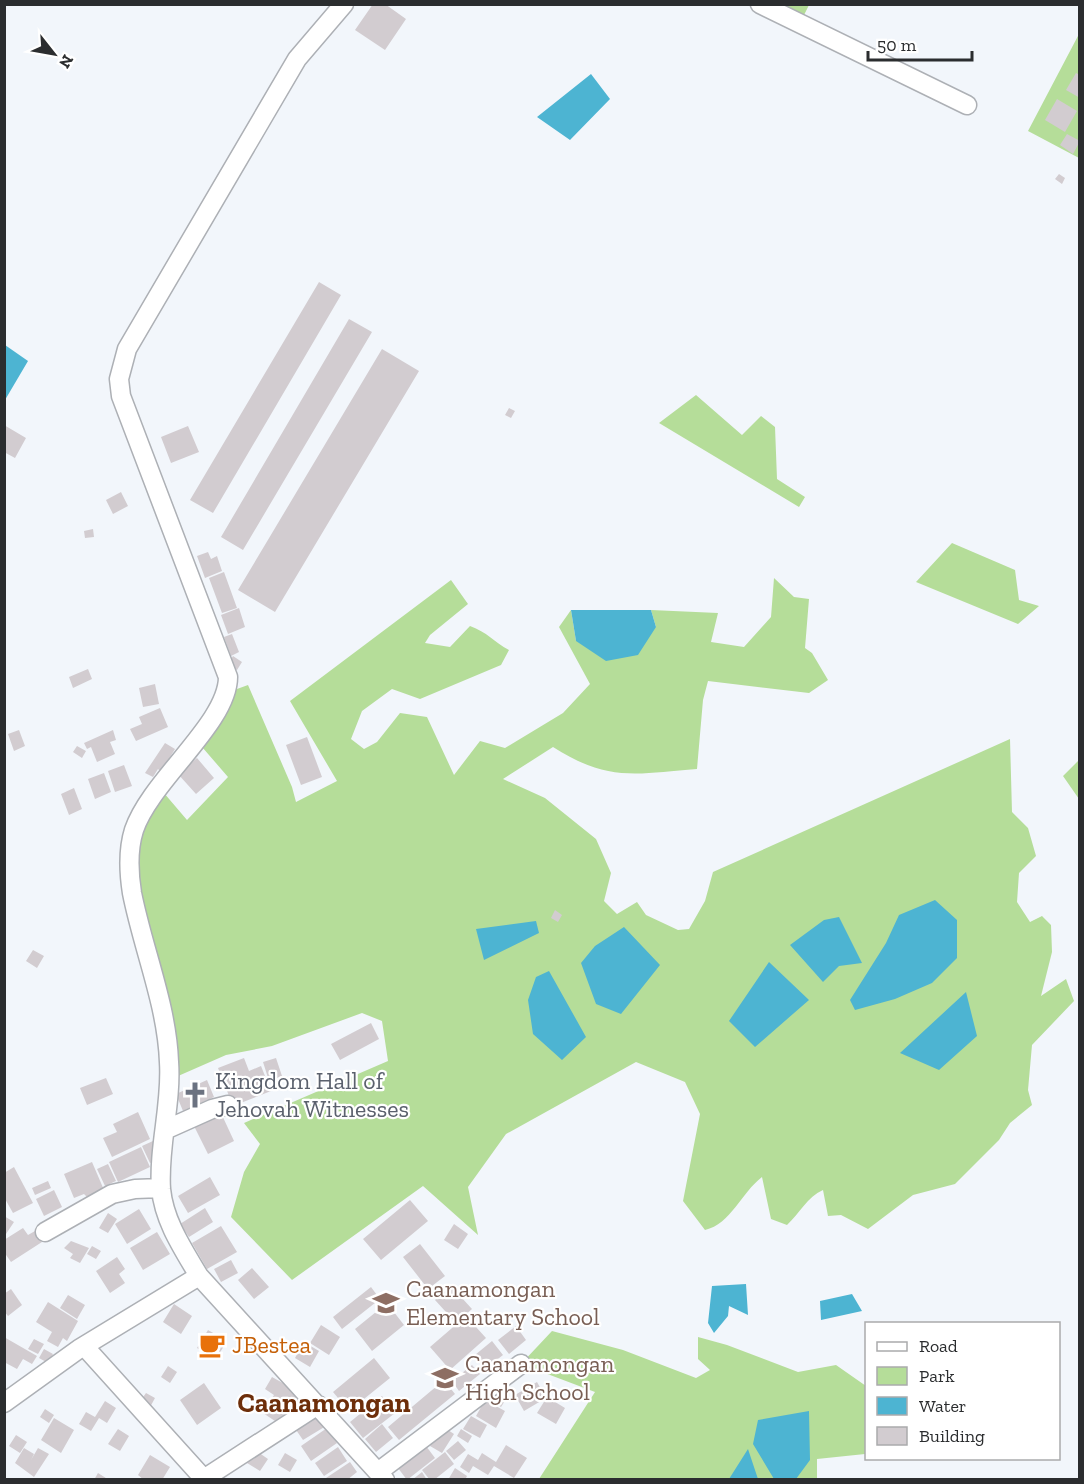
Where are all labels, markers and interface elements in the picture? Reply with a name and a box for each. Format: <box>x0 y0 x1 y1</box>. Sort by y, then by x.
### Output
north arrow <box>24 24 84 84</box>
scale bar <box>868 24 972 62</box>
text: 50 m <box>877 34 917 56</box>
text: N <box>55 51 78 72</box>
place label: Kingdom Hall of Jehovah Witnesses <box>215 1066 409 1123</box>
church icon: Kingdom Hall of Jehovah Witnesses <box>180 1080 210 1110</box>
place label: Caanamongan Elementary School <box>406 1274 600 1331</box>
school or university icon: Caanamongan Elementary School <box>371 1288 401 1318</box>
legend <box>865 1322 1060 1460</box>
cafe icon: JBestea <box>197 1330 227 1360</box>
place label: JBestea <box>232 1330 311 1359</box>
text: Road <box>919 1335 958 1357</box>
place label: Caanamongan High School <box>465 1349 615 1406</box>
school or university icon: Caanamongan High School <box>430 1363 460 1393</box>
text: Park <box>919 1365 955 1387</box>
district label: Caanamongan <box>237 1387 411 1419</box>
text: Water <box>919 1395 966 1417</box>
text: Building <box>919 1425 985 1447</box>

